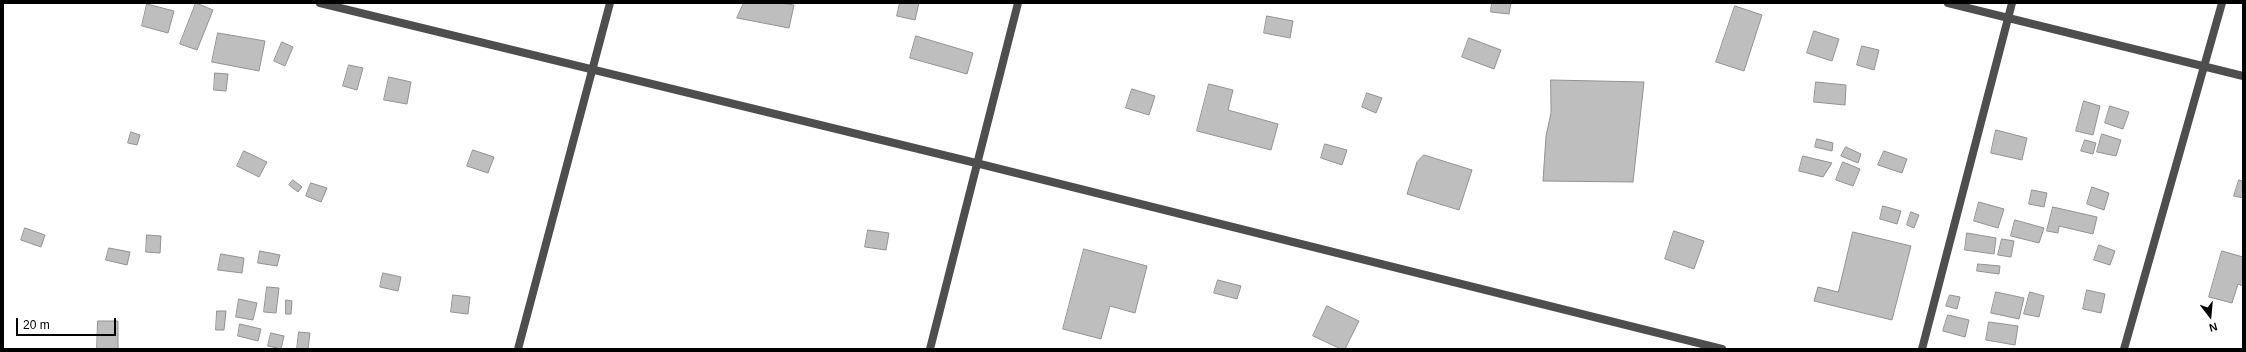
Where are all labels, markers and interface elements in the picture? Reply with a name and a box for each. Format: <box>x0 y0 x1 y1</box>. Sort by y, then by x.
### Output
north arrow <box>2190 296 2230 336</box>
scale bar <box>18 310 118 336</box>
text: 20 m <box>23 318 50 332</box>
text: N <box>2208 321 2219 334</box>

